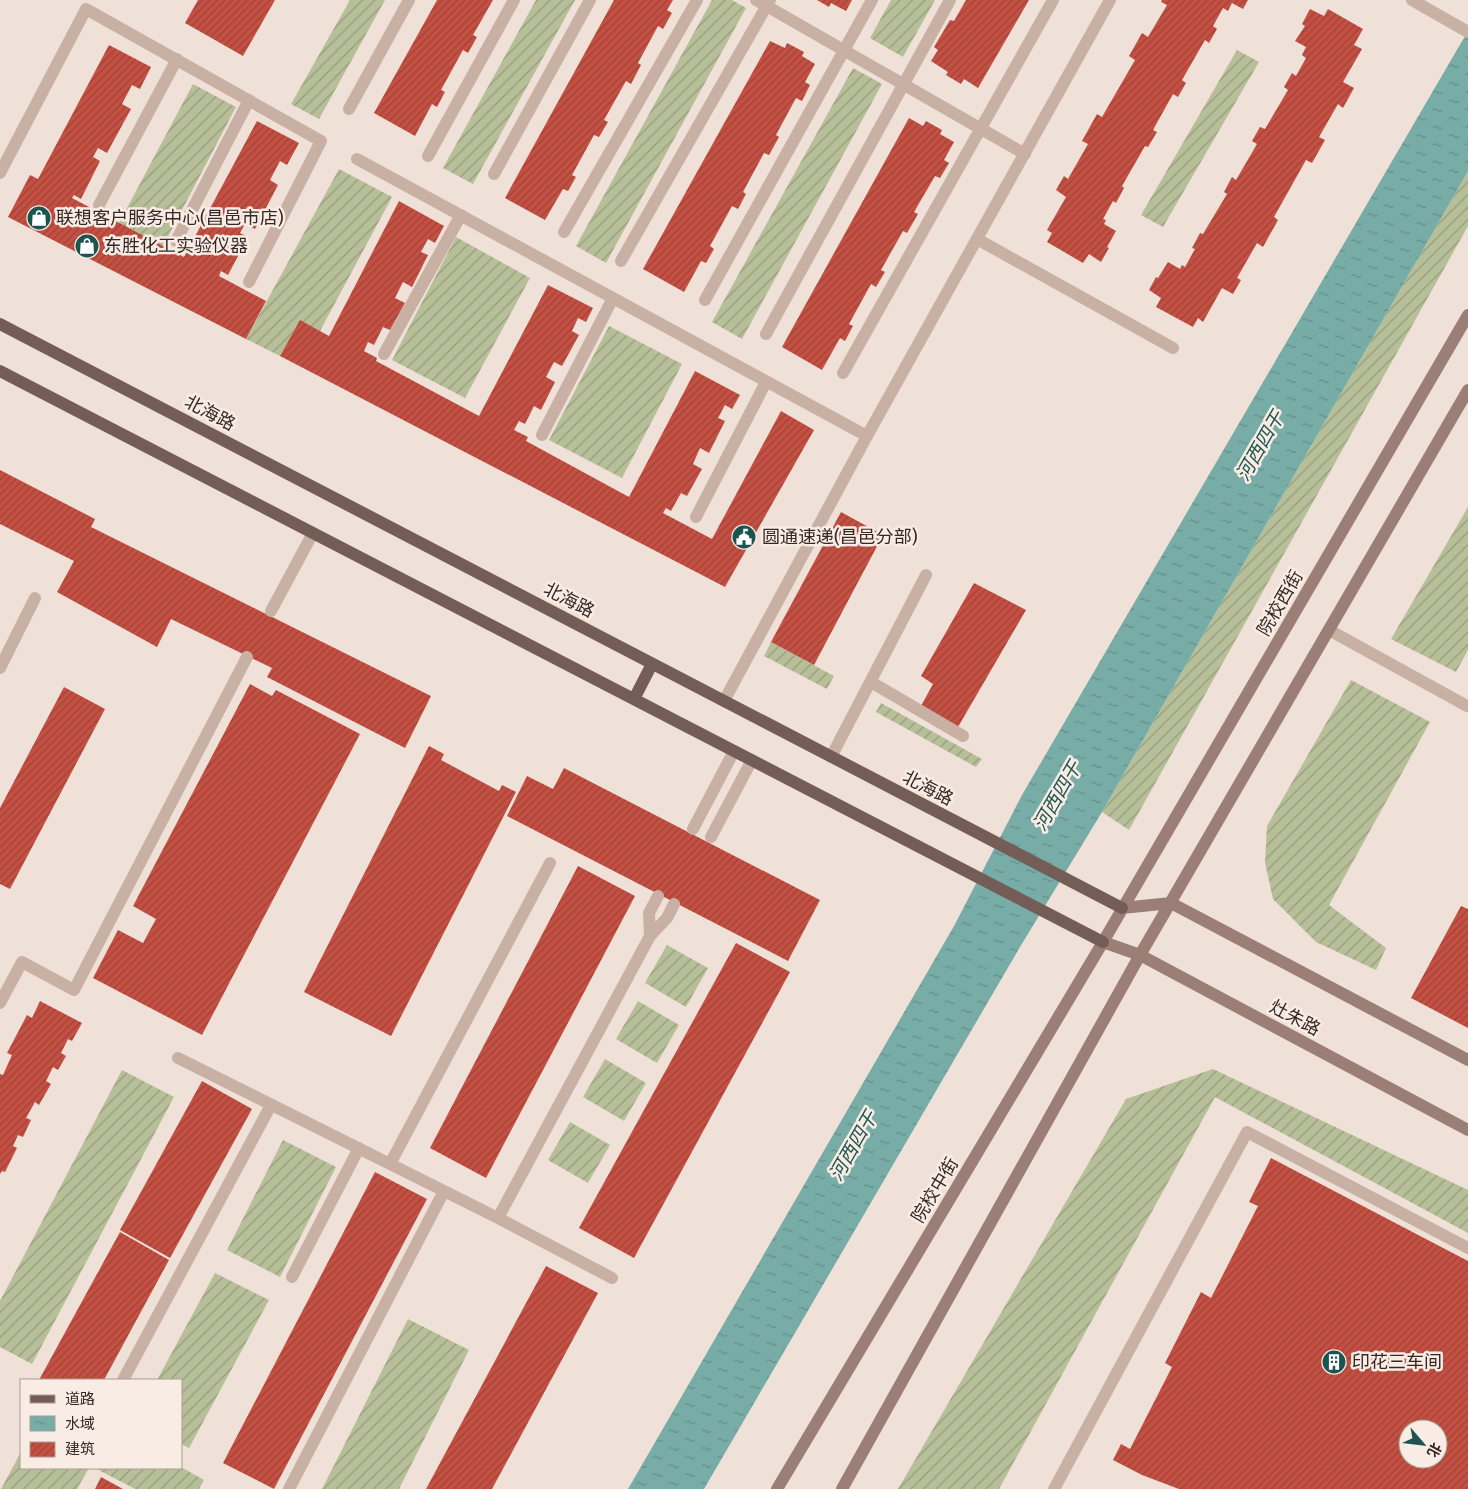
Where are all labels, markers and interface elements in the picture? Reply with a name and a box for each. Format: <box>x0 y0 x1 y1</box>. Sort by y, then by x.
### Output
shop icon: 联想客户服务中心(昌邑市店) <box>26 205 52 231</box>
place label: 联想客户服务中心(昌邑市店) <box>56 207 284 229</box>
shop icon: 东胜化工实验仪器 <box>74 233 100 259</box>
place label: 东胜化工实验仪器 <box>104 235 248 257</box>
street label: 北海路 <box>181 391 239 435</box>
water label: 河西四干 <box>1231 406 1290 485</box>
public building icon: 圆通速递(昌邑分部) <box>731 524 757 550</box>
place label: 圆通速递(昌邑分部) <box>762 526 918 548</box>
street label: 院校西街 <box>1252 566 1308 640</box>
street label: 北海路 <box>540 578 598 622</box>
water label: 河西四干 <box>1028 756 1087 835</box>
street label: 北海路 <box>899 766 957 810</box>
street label: 灶朱路 <box>1266 996 1324 1040</box>
water label: 河西四干 <box>824 1106 883 1185</box>
street label: 院校中街 <box>907 1153 963 1227</box>
building icon: 印花三车间 <box>1321 1349 1347 1375</box>
place label: 印花三车间 <box>1352 1351 1442 1373</box>
legend <box>20 1379 182 1469</box>
text: 道路 <box>65 1390 95 1408</box>
text: 水域 <box>65 1415 95 1433</box>
north arrow <box>1398 1419 1448 1469</box>
text: 建筑 <box>65 1440 95 1458</box>
text: 北 <box>1423 1440 1445 1460</box>

